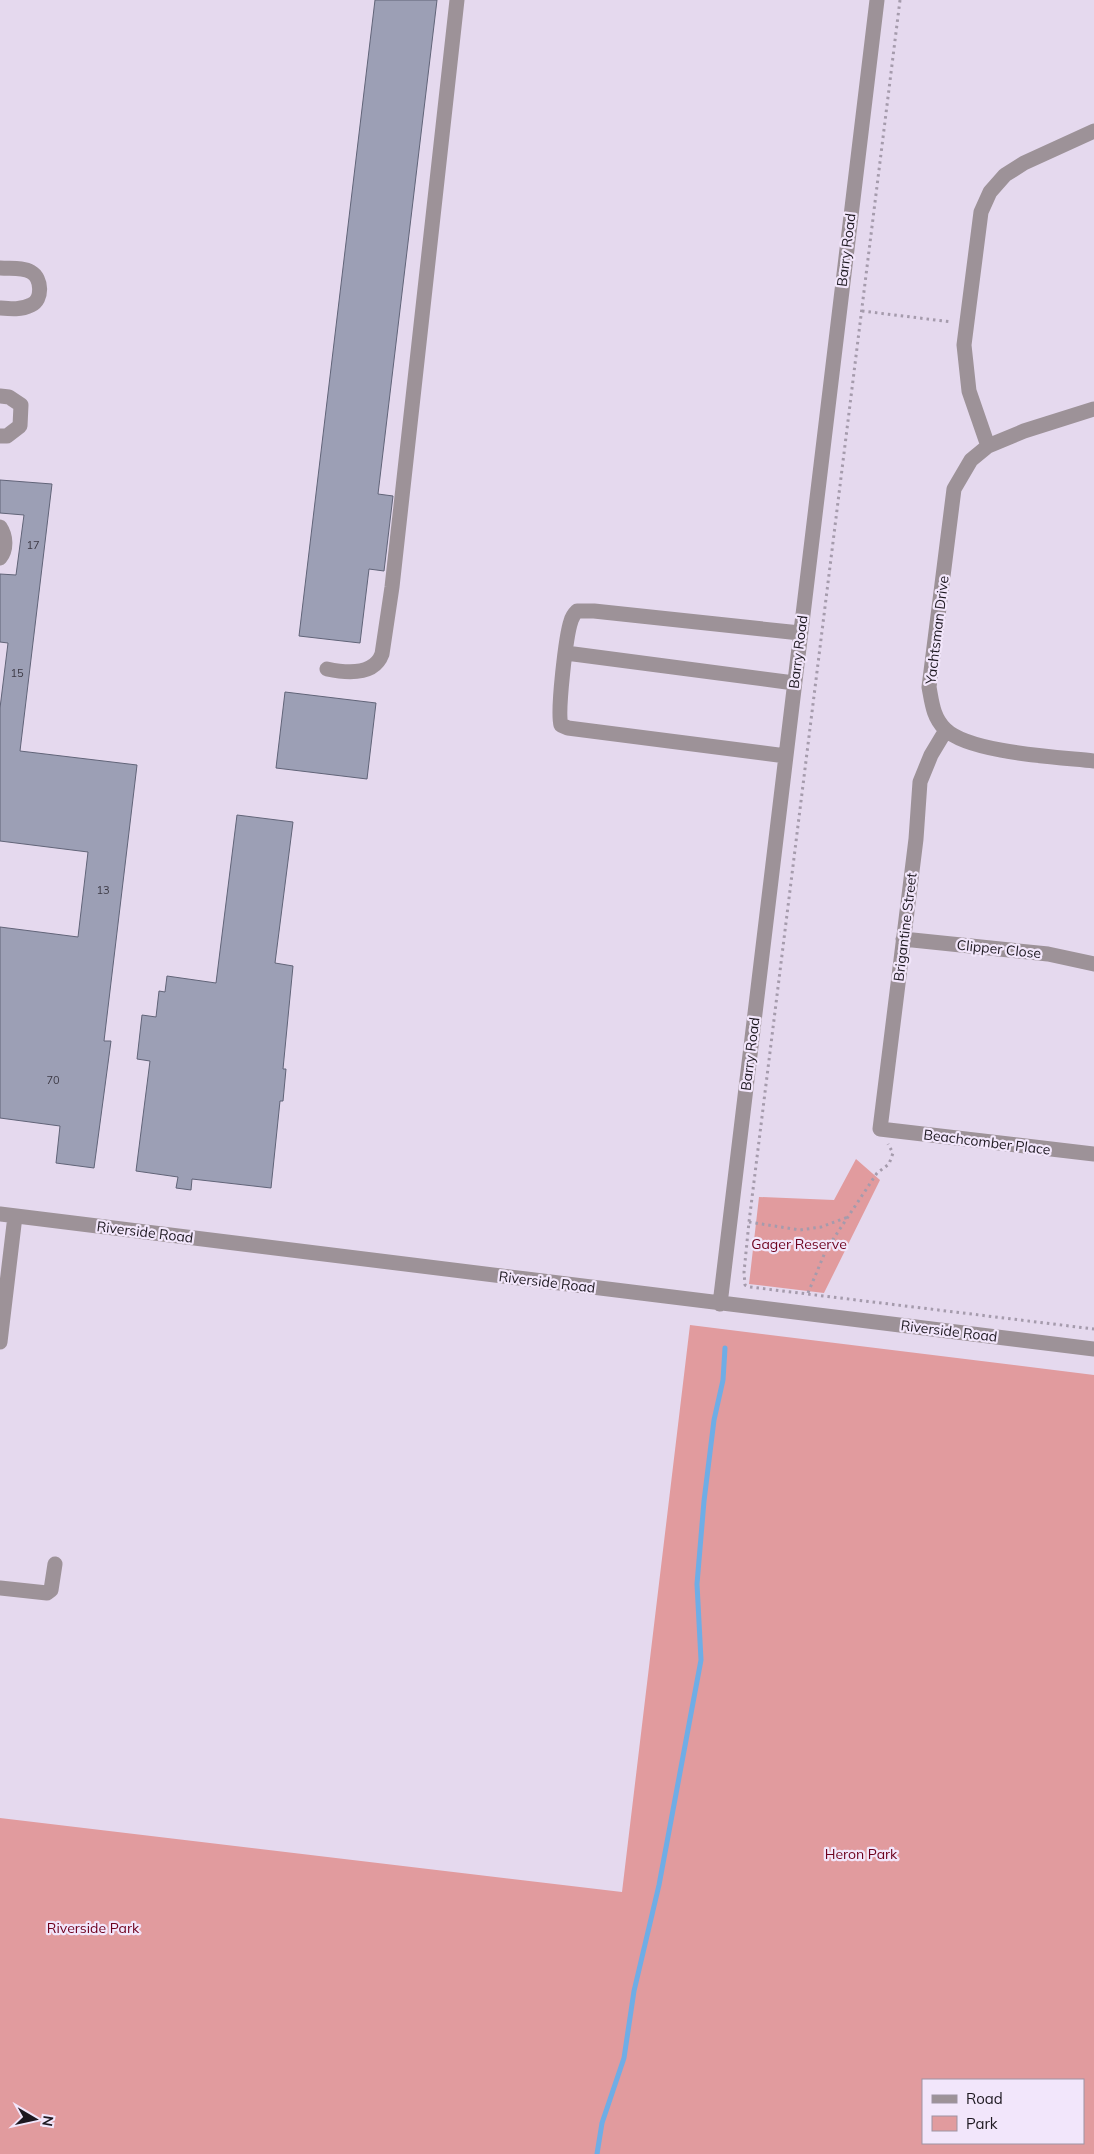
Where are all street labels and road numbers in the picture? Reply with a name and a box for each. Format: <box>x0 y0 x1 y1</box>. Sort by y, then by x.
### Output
street label: Barry Road <box>833 212 859 288</box>
street label: Yachtsman Drive <box>921 575 953 686</box>
street label: Barry Road <box>785 614 811 690</box>
street label: Brigantine Street <box>889 872 921 982</box>
street label: Clipper Close <box>956 936 1042 962</box>
street label: Barry Road <box>737 1016 763 1092</box>
street label: Beachcomber Place <box>923 1125 1051 1159</box>
street label: Riverside Road <box>96 1217 194 1247</box>
street label: Riverside Road <box>498 1267 596 1297</box>
street label: Riverside Road <box>900 1316 998 1346</box>

